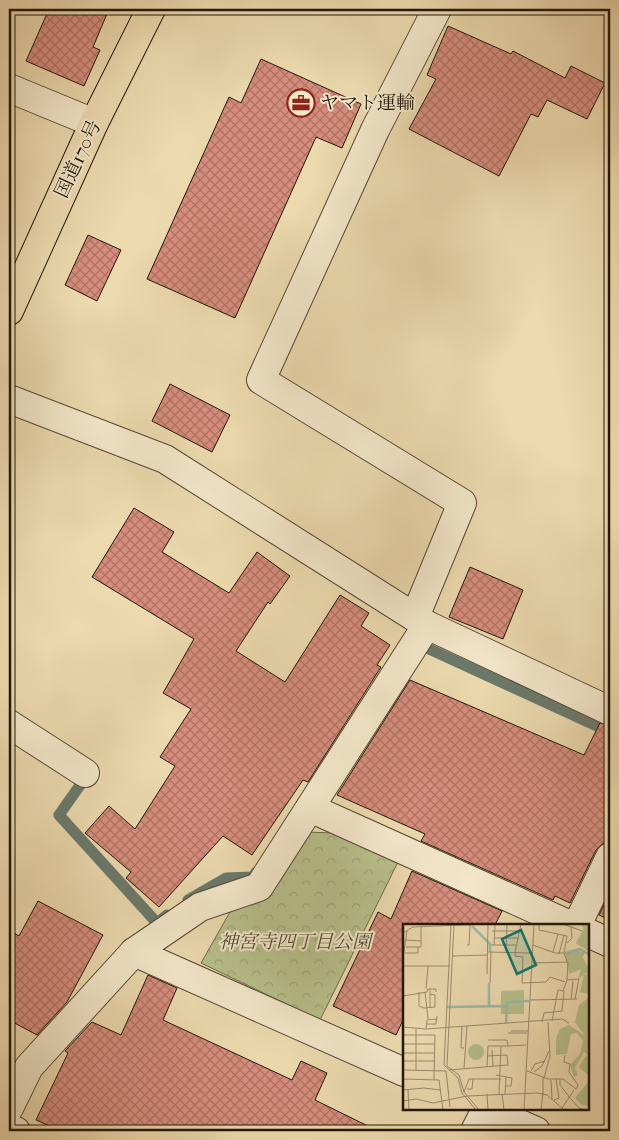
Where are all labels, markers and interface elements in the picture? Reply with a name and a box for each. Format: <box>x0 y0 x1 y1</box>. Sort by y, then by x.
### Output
office icon: ヤマト運輸 <box>286 88 316 118</box>
place label: ヤマト運輸 <box>320 92 415 114</box>
street label: 国道170号 <box>50 117 106 201</box>
inset map <box>403 924 589 1110</box>
park label: 神宮寺四丁目公園 <box>219 931 374 953</box>

